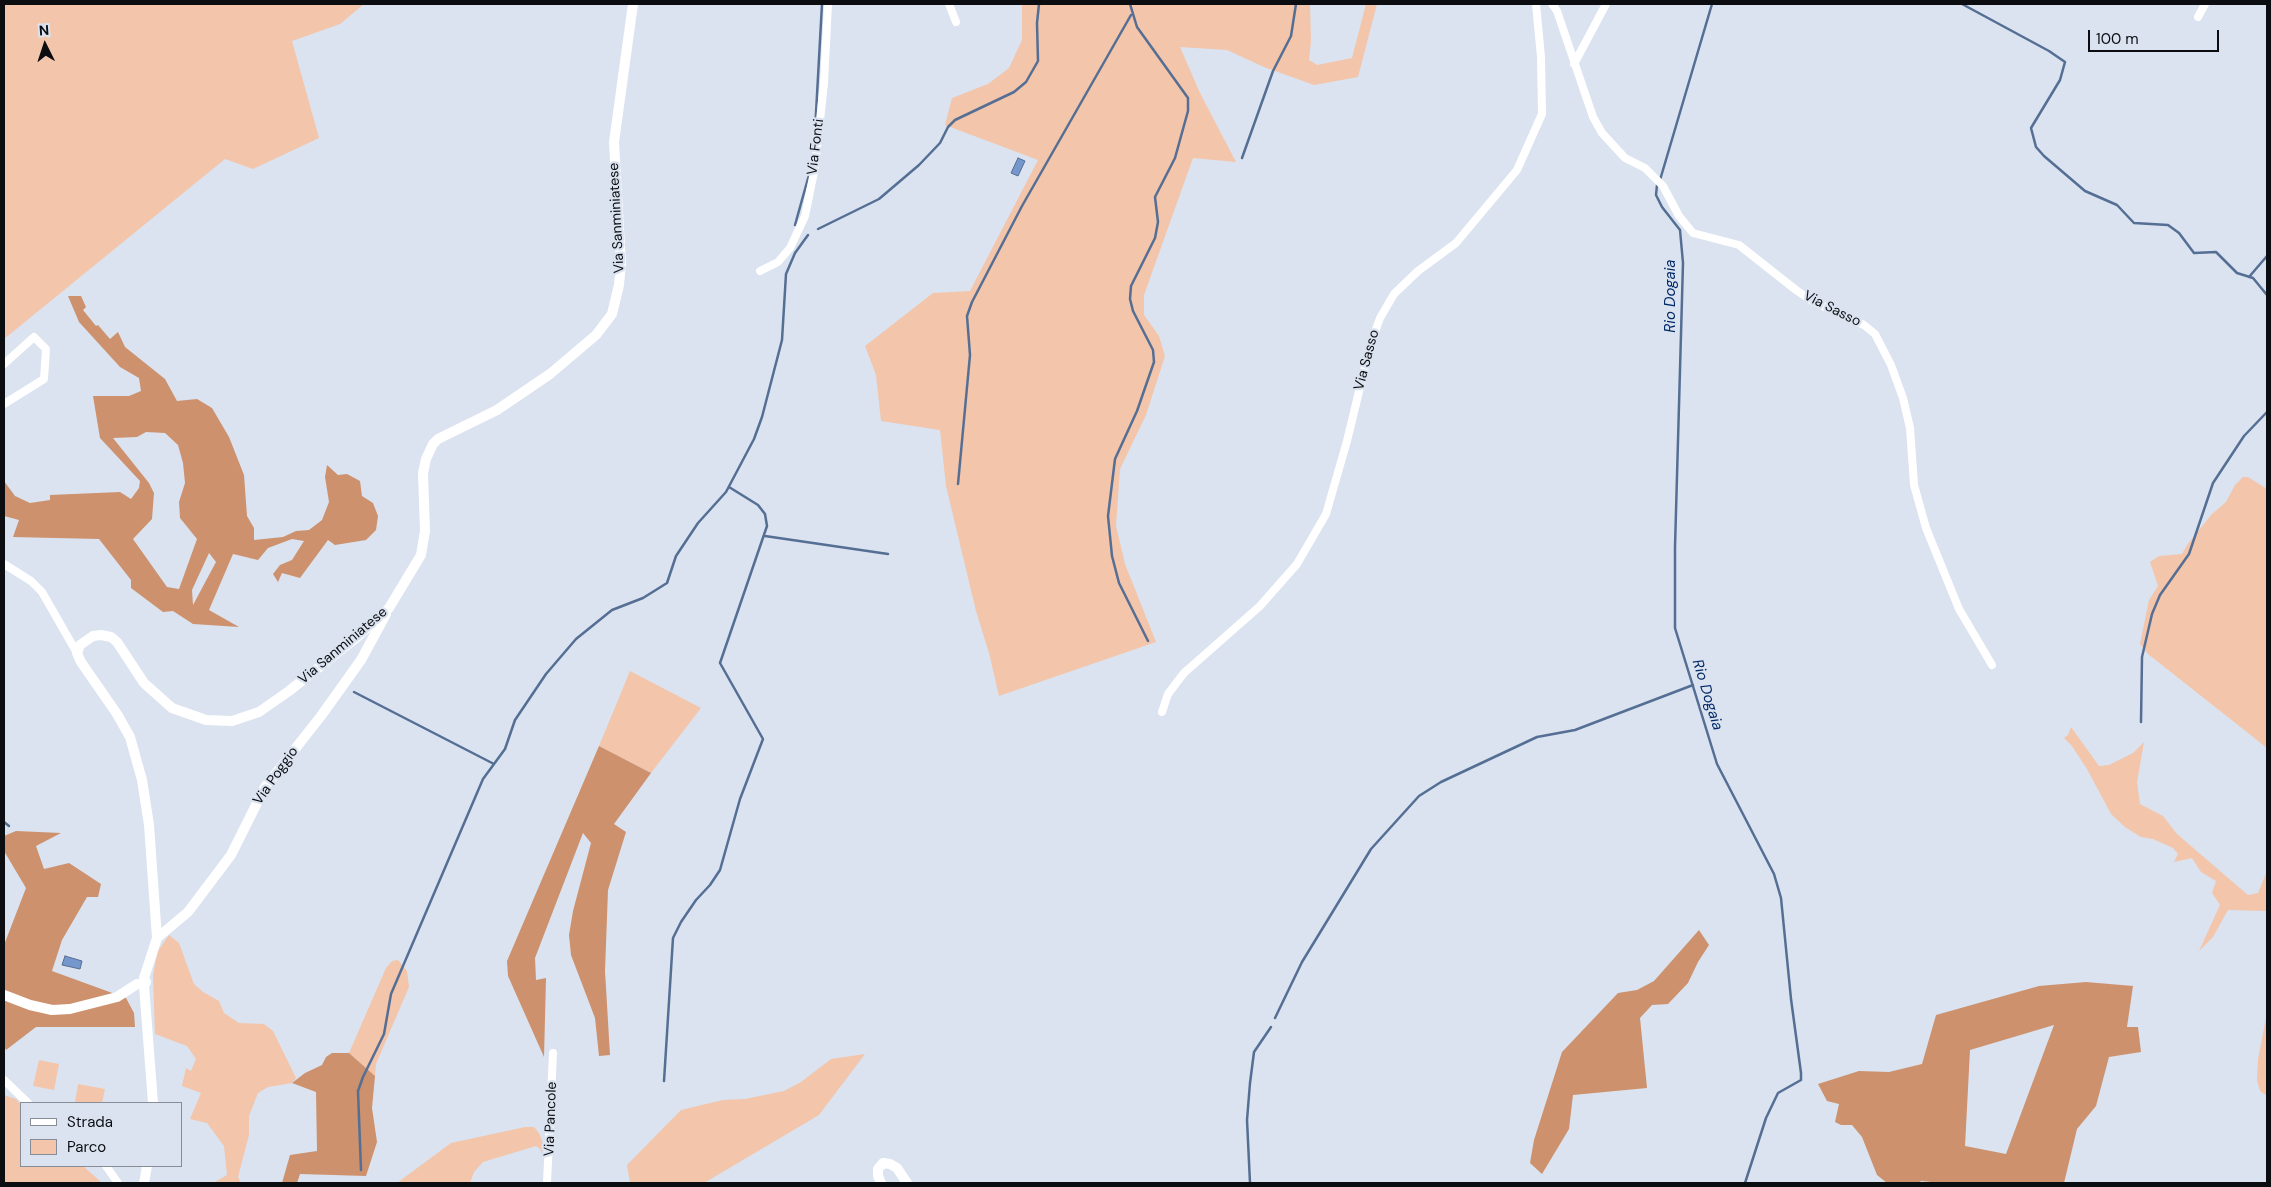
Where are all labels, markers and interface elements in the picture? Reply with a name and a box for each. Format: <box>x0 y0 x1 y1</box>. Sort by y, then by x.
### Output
north arrow <box>20 20 70 70</box>
scale bar <box>2091 20 2222 52</box>
text: N <box>38 21 50 39</box>
text: 100 m <box>2096 29 2139 49</box>
street label: Via Fonti <box>804 118 828 176</box>
street label: Via Sanminiatese <box>606 162 628 274</box>
water label: Rio Dogaia <box>1662 259 1680 333</box>
street label: Via Sasso <box>1800 287 1864 331</box>
street label: Via Sasso <box>1351 328 1383 392</box>
street label: Via Sanminiatese <box>295 604 391 688</box>
water label: Rio Dogaia <box>1688 657 1726 733</box>
street label: Via Poggio <box>250 744 302 808</box>
street label: Via Pancole <box>541 1081 561 1157</box>
legend <box>20 1102 182 1167</box>
text: Strada <box>67 1112 113 1132</box>
text: Parco <box>67 1137 106 1157</box>

